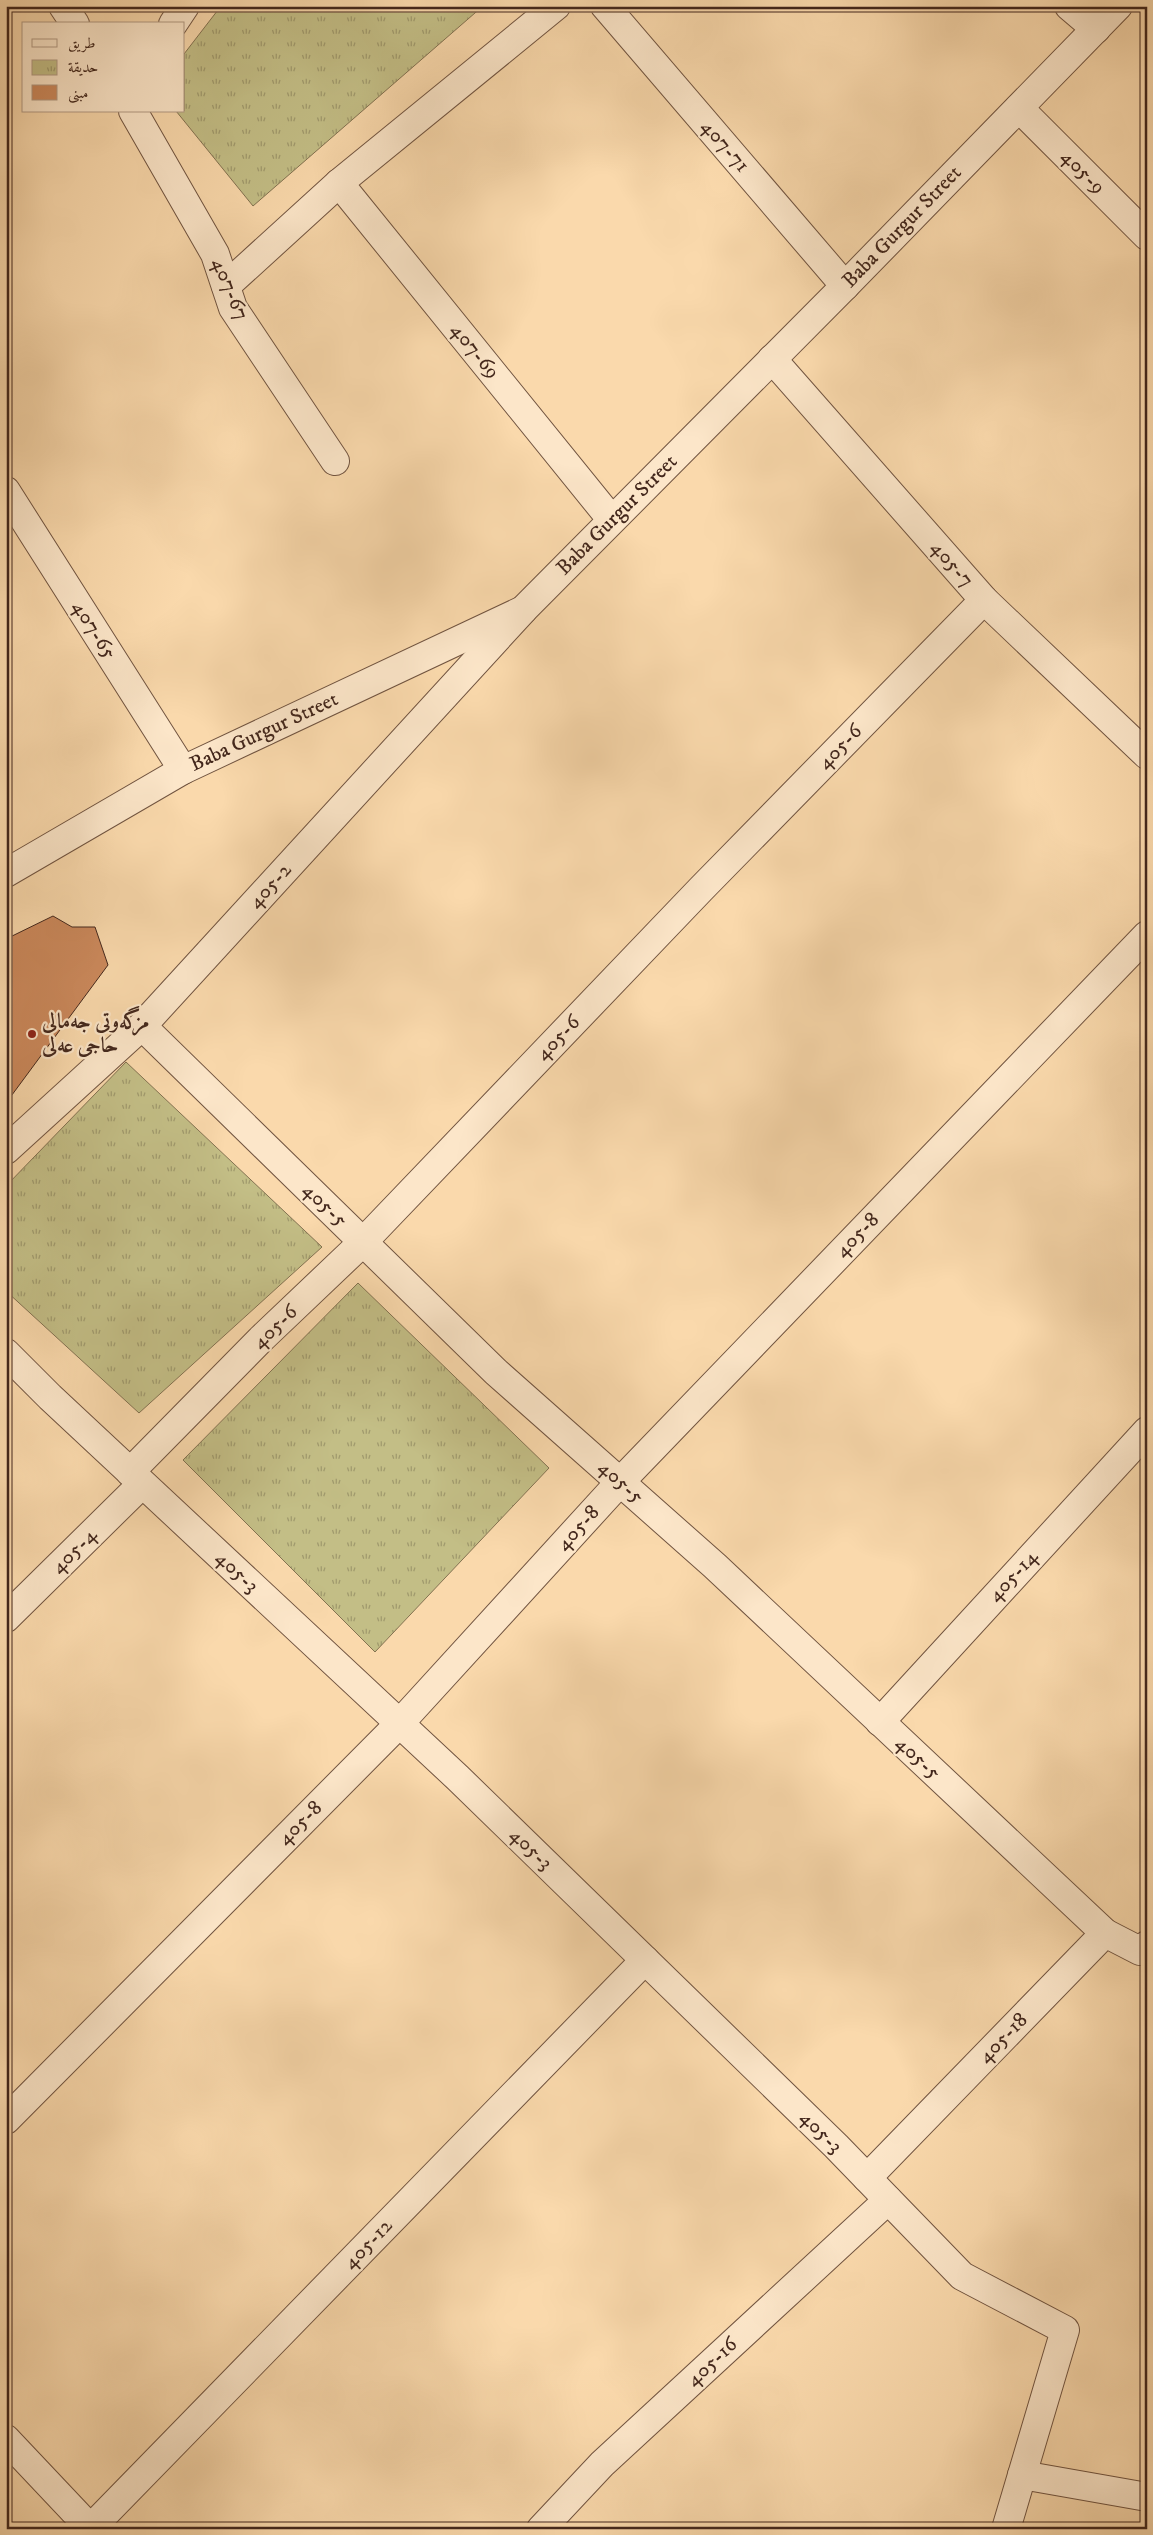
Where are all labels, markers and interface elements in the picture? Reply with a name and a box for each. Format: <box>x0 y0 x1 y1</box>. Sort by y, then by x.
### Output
legend <box>22 22 185 112</box>
text: طريق <box>68 34 95 53</box>
text: حديقة <box>68 58 98 77</box>
text: مبنى <box>68 84 88 104</box>
street label: 407-71 <box>695 114 755 178</box>
street label: 405-9 <box>1055 144 1111 200</box>
street label: Baba Gurgur Street <box>837 160 967 294</box>
street label: 407-67 <box>205 254 255 324</box>
street label: 407-69 <box>445 318 505 384</box>
street label: Baba Gurgur Street <box>551 449 683 581</box>
street label: 405-7 <box>925 535 979 593</box>
street label: 407-65 <box>66 596 122 664</box>
street label: Baba Gurgur Street <box>186 686 342 778</box>
street label: 405-6 <box>812 718 869 775</box>
street label: 405-2 <box>243 857 298 914</box>
place label: مزگەوتی جەمالی حاجی عەلی <box>41 1006 149 1059</box>
street label: 405-6 <box>530 1009 587 1066</box>
marker: مزگەوتی جەمالی حاجی عەلی <box>26 1028 38 1040</box>
street label: 405-5 <box>297 1177 353 1233</box>
street label: 405-8 <box>829 1207 885 1263</box>
street label: 405-6 <box>247 1298 304 1355</box>
street label: 405-5 <box>593 1455 649 1509</box>
street label: 405-8 <box>551 1500 605 1556</box>
street label: 405-4 <box>46 1522 103 1579</box>
street label: 405-14 <box>982 1544 1044 1608</box>
street label: 405-3 <box>210 1545 264 1599</box>
street label: 405-5 <box>890 1730 946 1786</box>
street label: 405-8 <box>272 1795 328 1851</box>
street label: 405-3 <box>504 1822 558 1876</box>
street label: 405-18 <box>973 2007 1033 2069</box>
street label: 405-3 <box>794 2105 848 2159</box>
street label: 405-12 <box>338 2213 399 2275</box>
street label: 405-16 <box>681 2331 744 2392</box>

